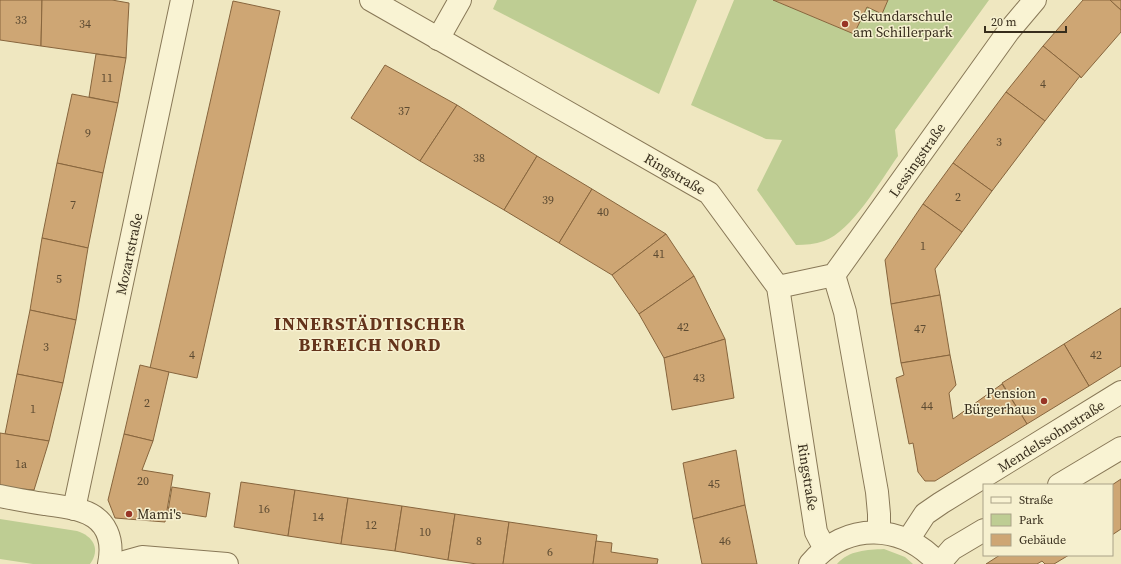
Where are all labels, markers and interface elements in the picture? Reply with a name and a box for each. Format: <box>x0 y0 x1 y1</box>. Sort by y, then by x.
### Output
place label: Sekundarschule am Schillerpark <box>853 6 953 42</box>
scale bar <box>985 8 1066 34</box>
house number: 33 <box>15 12 27 28</box>
text: 20 m <box>991 14 1017 30</box>
house number: 34 <box>79 16 91 32</box>
marker: Sekundarschule am Schillerpark <box>840 19 850 29</box>
house number: 11 <box>101 70 113 86</box>
house number: 4 <box>1040 76 1046 92</box>
house number: 37 <box>398 103 410 119</box>
street label: Lessingstraße <box>884 119 950 201</box>
house number: 9 <box>85 125 91 141</box>
house number: 3 <box>996 134 1002 150</box>
street label: Ringstraße <box>641 148 709 200</box>
house number: 38 <box>473 150 485 166</box>
house number: 2 <box>955 189 961 205</box>
house number: 39 <box>542 192 554 208</box>
house number: 7 <box>70 197 76 213</box>
house number: 40 <box>597 204 609 220</box>
street label: Mozartstraße <box>111 211 147 297</box>
house number: 1 <box>920 238 926 254</box>
house number: 41 <box>653 246 665 262</box>
house number: 5 <box>56 271 62 287</box>
district label: INNERSTÄDTISCHER BEREICH NORD <box>274 311 466 357</box>
house number: 42 <box>677 319 689 335</box>
house number: 47 <box>914 321 926 337</box>
house number: 3 <box>43 339 49 355</box>
house number: 4 <box>189 347 195 363</box>
house number: 42 <box>1090 347 1102 363</box>
house number: 43 <box>693 370 705 386</box>
place label: Pension Bürgerhaus <box>964 383 1037 419</box>
house number: 2 <box>144 395 150 411</box>
street label: Mendelssohnstraße <box>994 395 1108 477</box>
marker: Pension Bürgerhaus <box>1039 396 1049 406</box>
house number: 44 <box>921 398 933 414</box>
house number: 1 <box>30 401 36 417</box>
street label: Ringstraße <box>793 442 823 512</box>
house number: 1a <box>15 456 28 472</box>
house number: 20 <box>137 473 149 489</box>
house number: 45 <box>708 476 720 492</box>
legend <box>983 484 1113 556</box>
text: Straße <box>1019 492 1053 508</box>
house number: 16 <box>258 501 270 517</box>
place label: Mami's <box>137 504 181 524</box>
marker: Mami's <box>124 509 134 519</box>
house number: 14 <box>312 509 324 525</box>
text: Park <box>1019 512 1044 528</box>
house number: 12 <box>365 517 377 533</box>
house number: 10 <box>419 524 431 540</box>
text: Gebäude <box>1019 532 1066 548</box>
house number: 8 <box>476 533 482 549</box>
house number: 46 <box>719 533 731 549</box>
house number: 6 <box>547 544 553 560</box>

